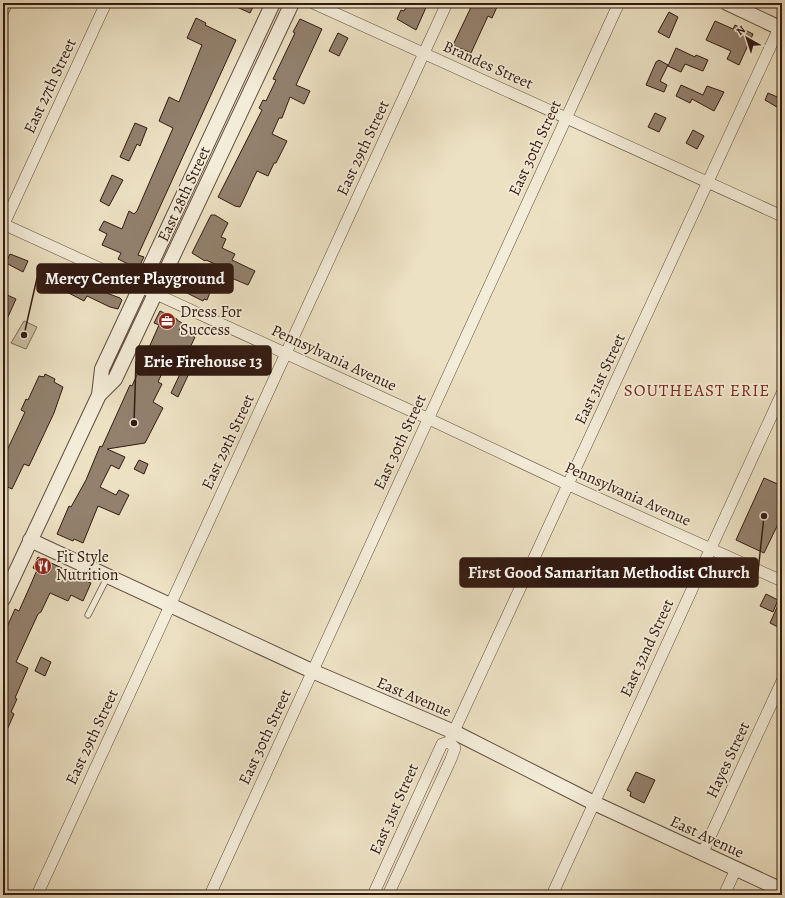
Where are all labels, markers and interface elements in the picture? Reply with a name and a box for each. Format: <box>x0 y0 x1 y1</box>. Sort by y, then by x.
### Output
north arrow <box>727 18 767 58</box>
text: N <box>733 22 749 39</box>
street label: East 27th Street <box>18 35 82 137</box>
street label: Brandes Street <box>440 35 536 95</box>
street label: East 29th Street <box>331 97 395 199</box>
street label: East 30th Street <box>503 97 567 199</box>
street label: East 28th Street <box>152 143 216 245</box>
callout: Mercy Center Playground <box>37 264 233 293</box>
text: Mercy Center Playground <box>45 267 226 290</box>
place label: Dress For Success <box>180 301 242 341</box>
office icon: Dress For Success <box>157 311 177 331</box>
street label: Pennsylvania Avenue <box>268 319 400 397</box>
street label: East 31st Street <box>569 330 631 428</box>
callout: Erie Firehouse 13 <box>136 346 271 375</box>
text: Erie Firehouse 13 <box>143 350 263 373</box>
district label: SOUTHEAST ERIE <box>624 379 770 402</box>
street label: East 29th Street <box>196 391 260 493</box>
street label: East 30th Street <box>368 391 432 493</box>
street label: Pennsylvania Avenue <box>561 456 695 532</box>
place label: Fit Style Nutrition <box>56 546 119 586</box>
restaurant icon: Fit Style Nutrition <box>33 556 53 576</box>
callout: First Good Samaritan Methodist Church <box>460 558 758 587</box>
text: First Good Samaritan Methodist Church <box>468 561 750 584</box>
street label: East 32nd Street <box>615 595 679 701</box>
street label: East Avenue <box>373 671 455 723</box>
street label: East 29th Street <box>60 686 124 788</box>
street label: East 30th Street <box>233 686 297 788</box>
street label: Hayes Street <box>701 718 755 802</box>
street label: East 31st Street <box>364 760 424 858</box>
street label: East Avenue <box>666 810 748 864</box>

